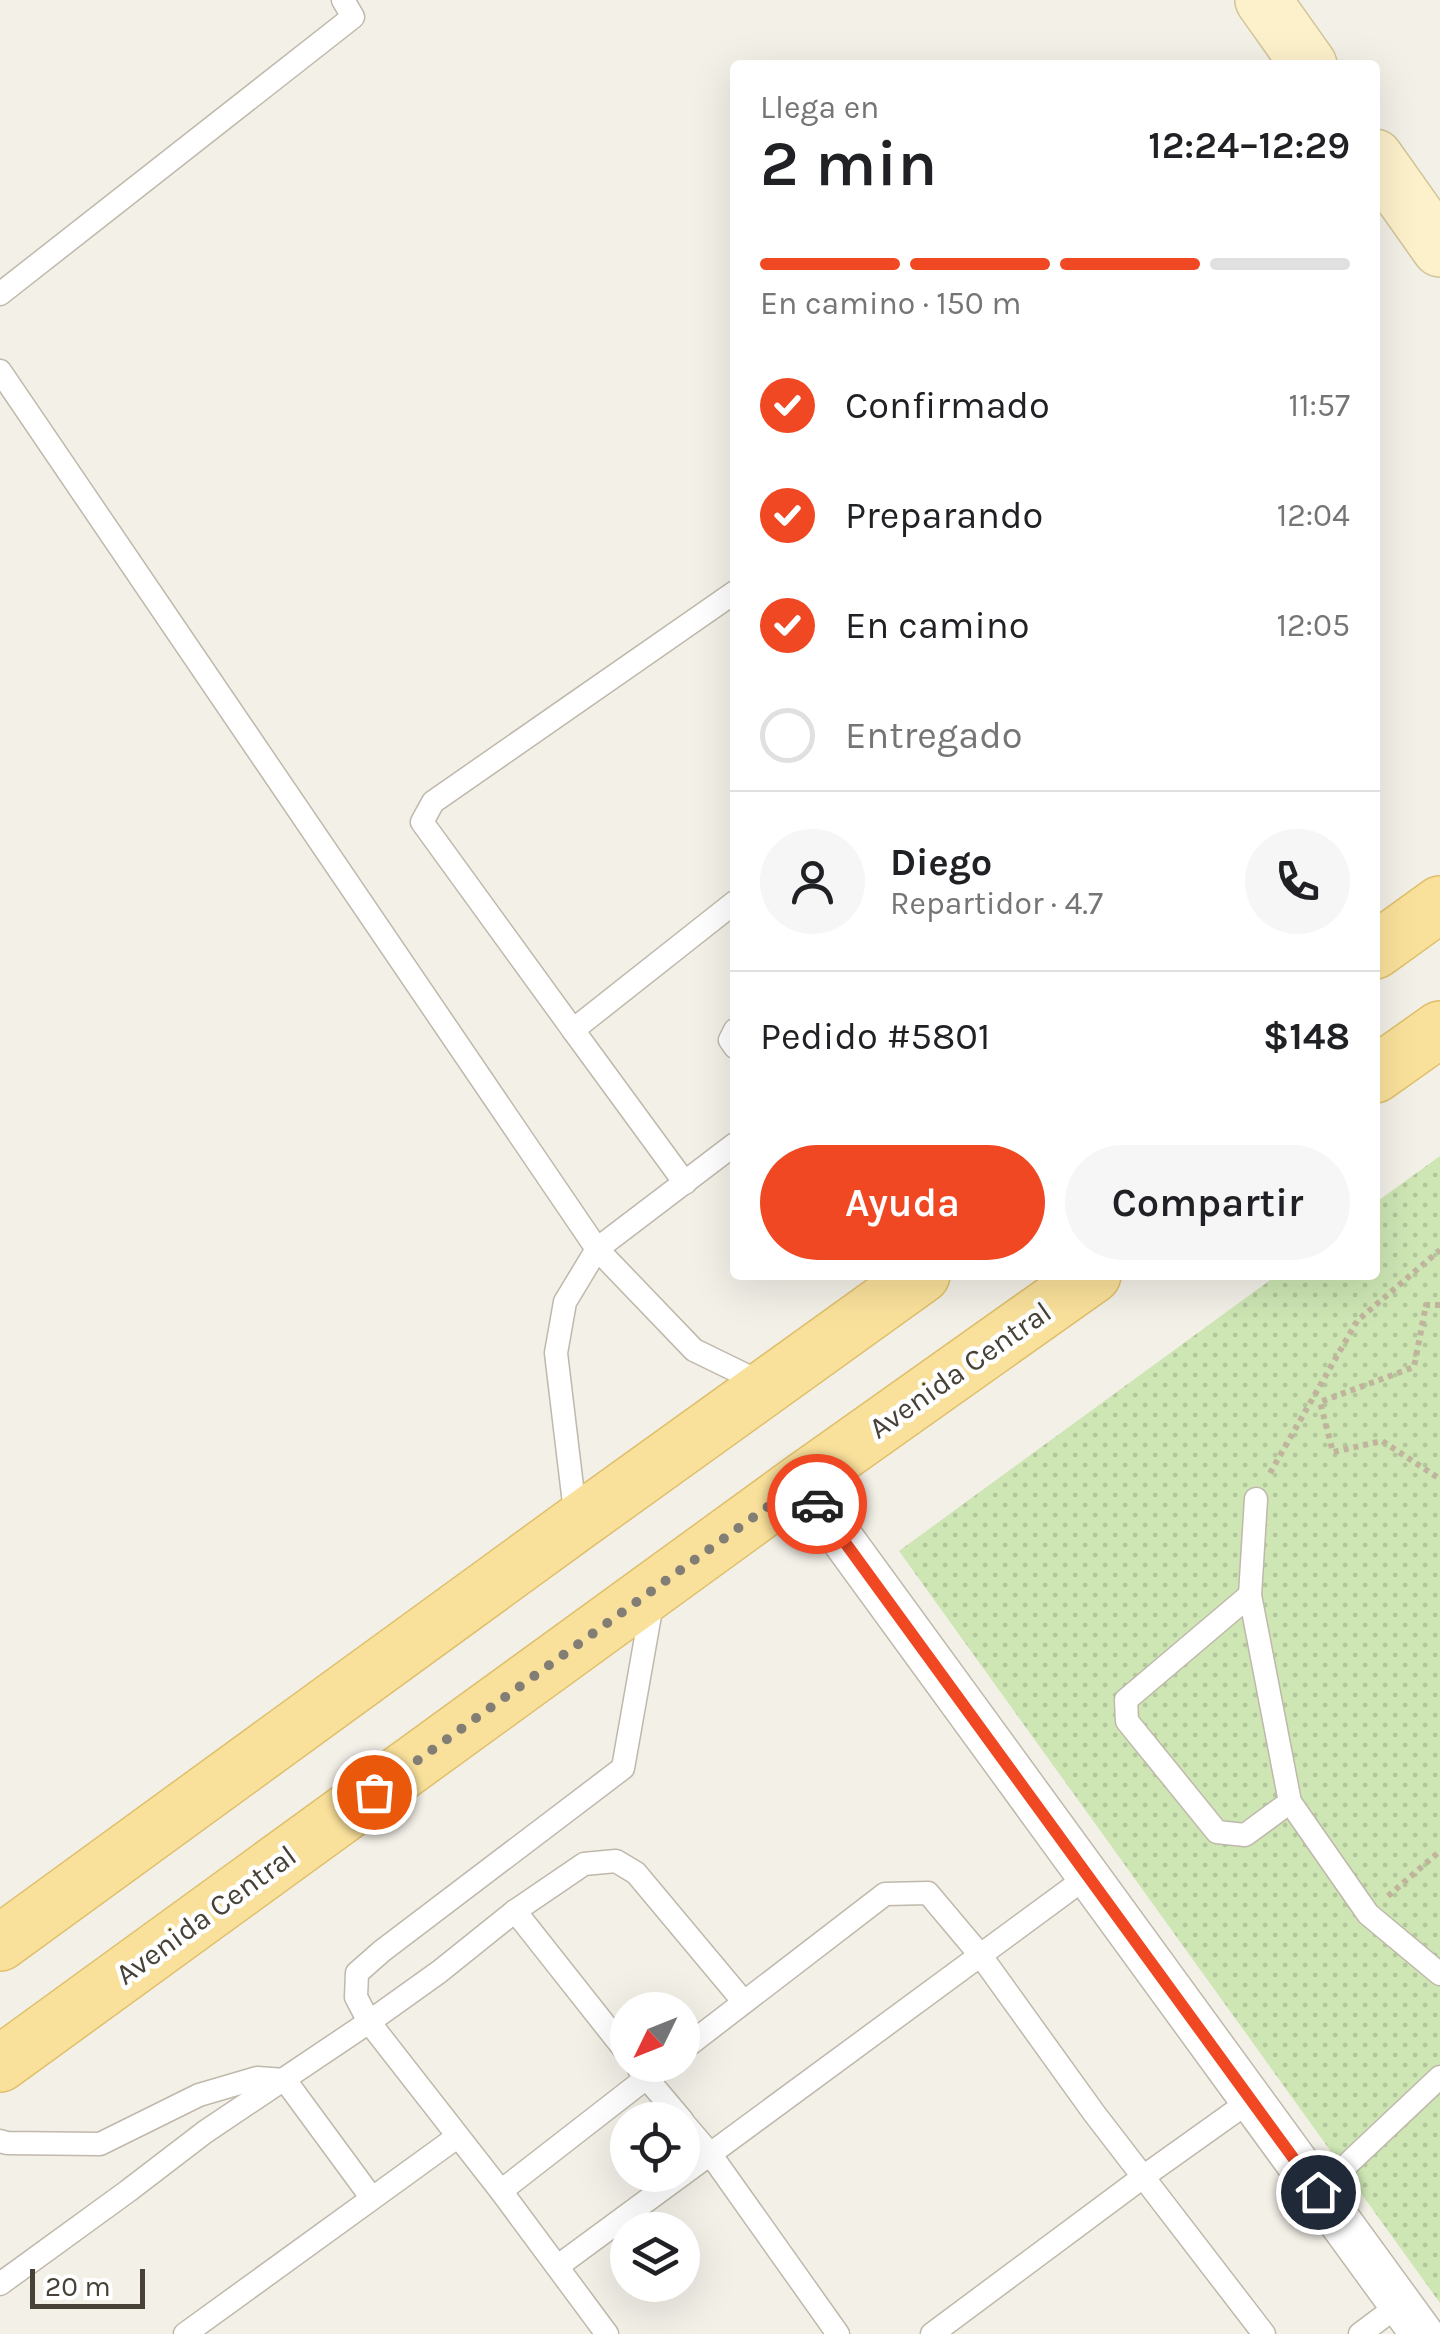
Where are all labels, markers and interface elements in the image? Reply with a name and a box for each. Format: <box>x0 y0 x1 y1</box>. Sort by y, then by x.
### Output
text: Llega en <box>760 89 879 126</box>
text: 12:24–12:29 <box>1148 123 1350 168</box>
text: 2 min <box>760 125 937 201</box>
text: En camino · 150 m <box>760 285 1021 322</box>
icon: check <box>760 378 815 433</box>
text: Confirmado <box>845 383 1050 428</box>
text: 11:57 <box>1288 387 1350 424</box>
icon: check <box>760 488 815 543</box>
text: Preparando <box>845 493 1043 538</box>
text: 12:04 <box>1277 497 1350 534</box>
icon: check <box>760 598 815 653</box>
text: En camino <box>845 603 1029 648</box>
text: 12:05 <box>1276 607 1350 644</box>
text: Entregado <box>845 713 1022 758</box>
button: person <box>760 829 865 934</box>
button: phone <box>1245 829 1350 934</box>
text: Diego <box>890 840 992 885</box>
text: Repartidor · 4.7 <box>890 885 1103 922</box>
text: Pedido #5801 <box>760 1014 990 1059</box>
text: $148 <box>1263 1014 1350 1059</box>
button: Ayuda <box>760 1145 1045 1260</box>
button: Compartir <box>1065 1145 1350 1260</box>
street label: Avenida Central <box>862 1294 1058 1446</box>
courier <box>767 1454 867 1554</box>
icon: car <box>790 1477 845 1532</box>
pin <box>332 1750 417 1835</box>
icon: bag <box>347 1765 402 1820</box>
street label: Avenida Central <box>109 1837 303 1993</box>
north arrow <box>610 1992 700 2082</box>
map controls <box>610 1992 700 2302</box>
button: locate <box>610 2102 700 2192</box>
pin <box>1276 2150 1361 2235</box>
icon: home <box>1291 2165 1346 2220</box>
button: layers <box>610 2212 700 2302</box>
scale bar <box>30 2264 145 2308</box>
text: 20 m <box>45 2270 111 2303</box>

